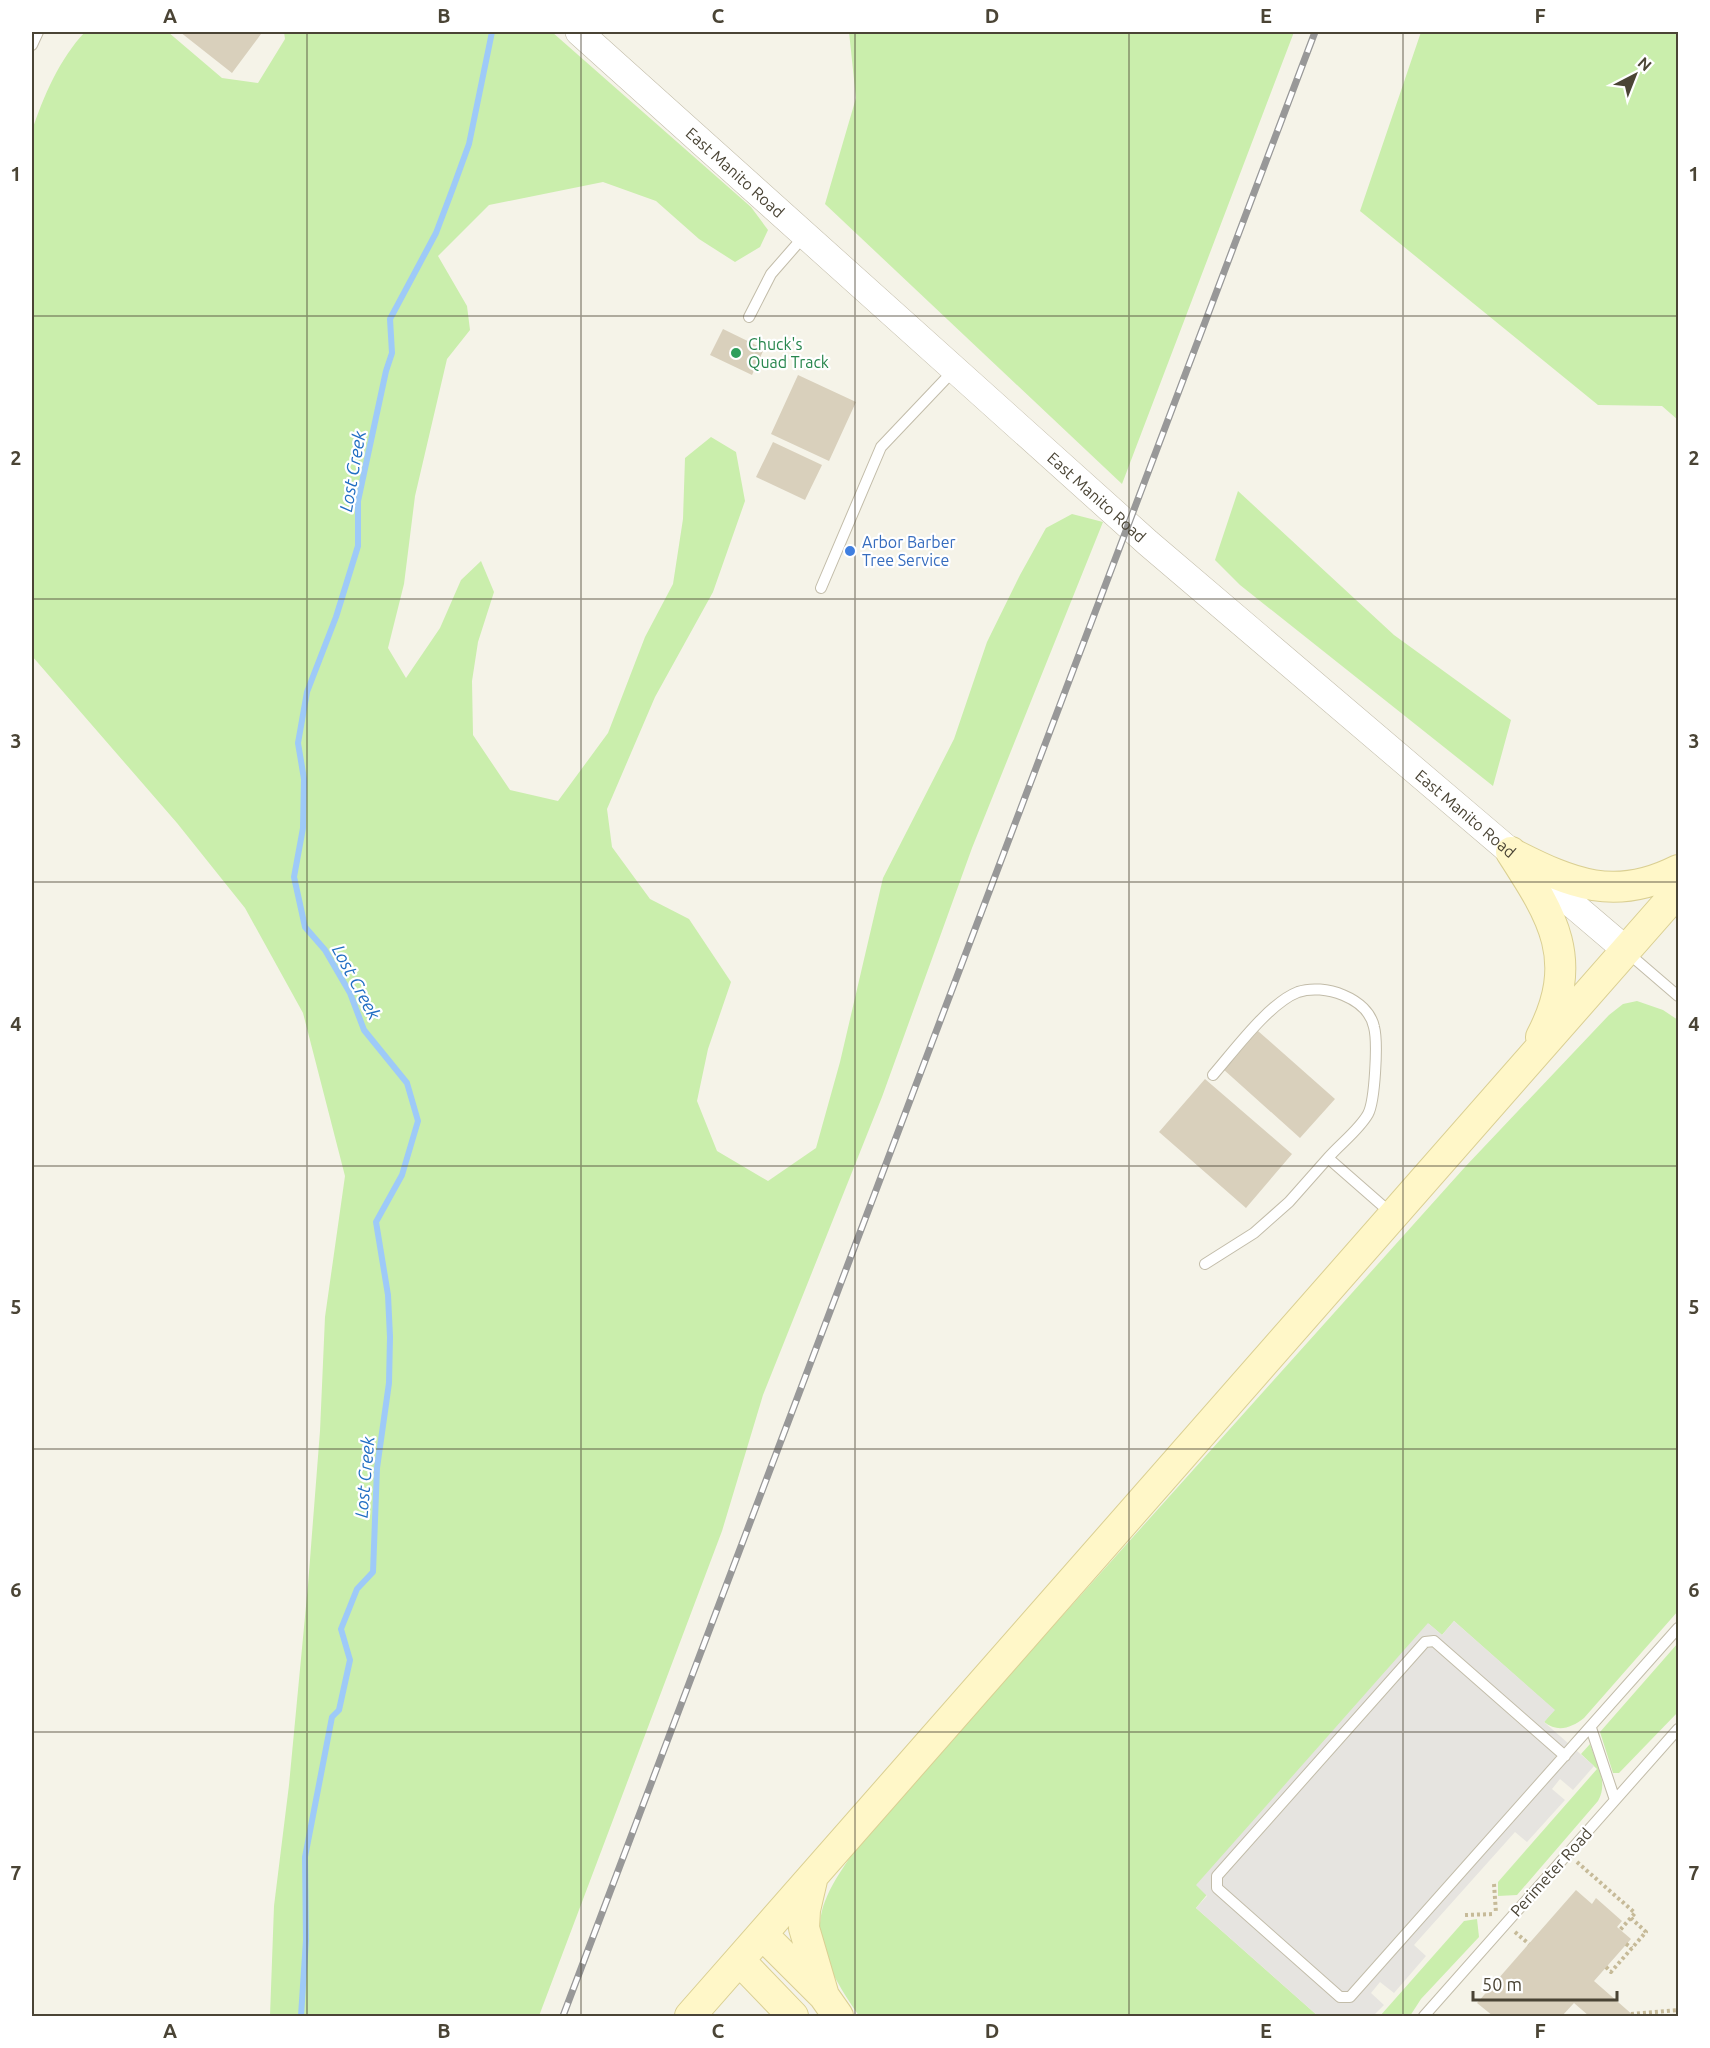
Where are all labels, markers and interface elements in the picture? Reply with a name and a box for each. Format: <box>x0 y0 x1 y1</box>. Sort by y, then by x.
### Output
text: A <box>163 4 177 27</box>
text: B <box>437 4 451 27</box>
text: C <box>712 4 725 27</box>
text: D <box>985 4 999 27</box>
text: E <box>1260 4 1272 27</box>
text: F <box>1534 4 1546 27</box>
north arrow <box>1605 45 1665 105</box>
text: N <box>1635 53 1655 75</box>
street label: East Manito Road <box>683 124 788 221</box>
text: 1 <box>10 162 22 185</box>
text: 1 <box>1688 162 1700 185</box>
place label: Chuck's Quad Track <box>748 335 829 371</box>
marker: Chuck's Quad Track <box>729 346 743 360</box>
water label: Lost Creek <box>335 428 369 513</box>
text: 2 <box>10 446 22 469</box>
text: 2 <box>1688 446 1700 469</box>
street label: East Manito Road <box>1044 448 1150 546</box>
place label: Arbor Barber Tree Service <box>862 533 956 569</box>
marker: Arbor Barber Tree Service <box>843 544 857 558</box>
text: 3 <box>10 729 22 752</box>
text: 3 <box>1688 729 1700 752</box>
street label: East Manito Road <box>1412 766 1519 861</box>
water label: Lost Creek <box>329 941 385 1024</box>
text: 4 <box>10 1012 22 1035</box>
text: 4 <box>1688 1012 1700 1035</box>
text: 5 <box>10 1295 22 1318</box>
text: 5 <box>1688 1295 1700 1318</box>
water label: Lost Creek <box>350 1434 378 1519</box>
text: 6 <box>10 1578 22 1601</box>
text: 6 <box>1688 1578 1700 1601</box>
street label: Perimeter Road <box>1507 1824 1595 1920</box>
text: 7 <box>10 1861 22 1884</box>
text: 7 <box>1688 1861 1700 1884</box>
scale bar <box>1473 1964 1617 2002</box>
text: 50 m <box>1482 1974 1522 1994</box>
text: A <box>163 2019 177 2042</box>
text: B <box>437 2019 451 2042</box>
text: C <box>712 2019 725 2042</box>
text: D <box>985 2019 999 2042</box>
text: E <box>1260 2019 1272 2042</box>
text: F <box>1534 2019 1546 2042</box>

